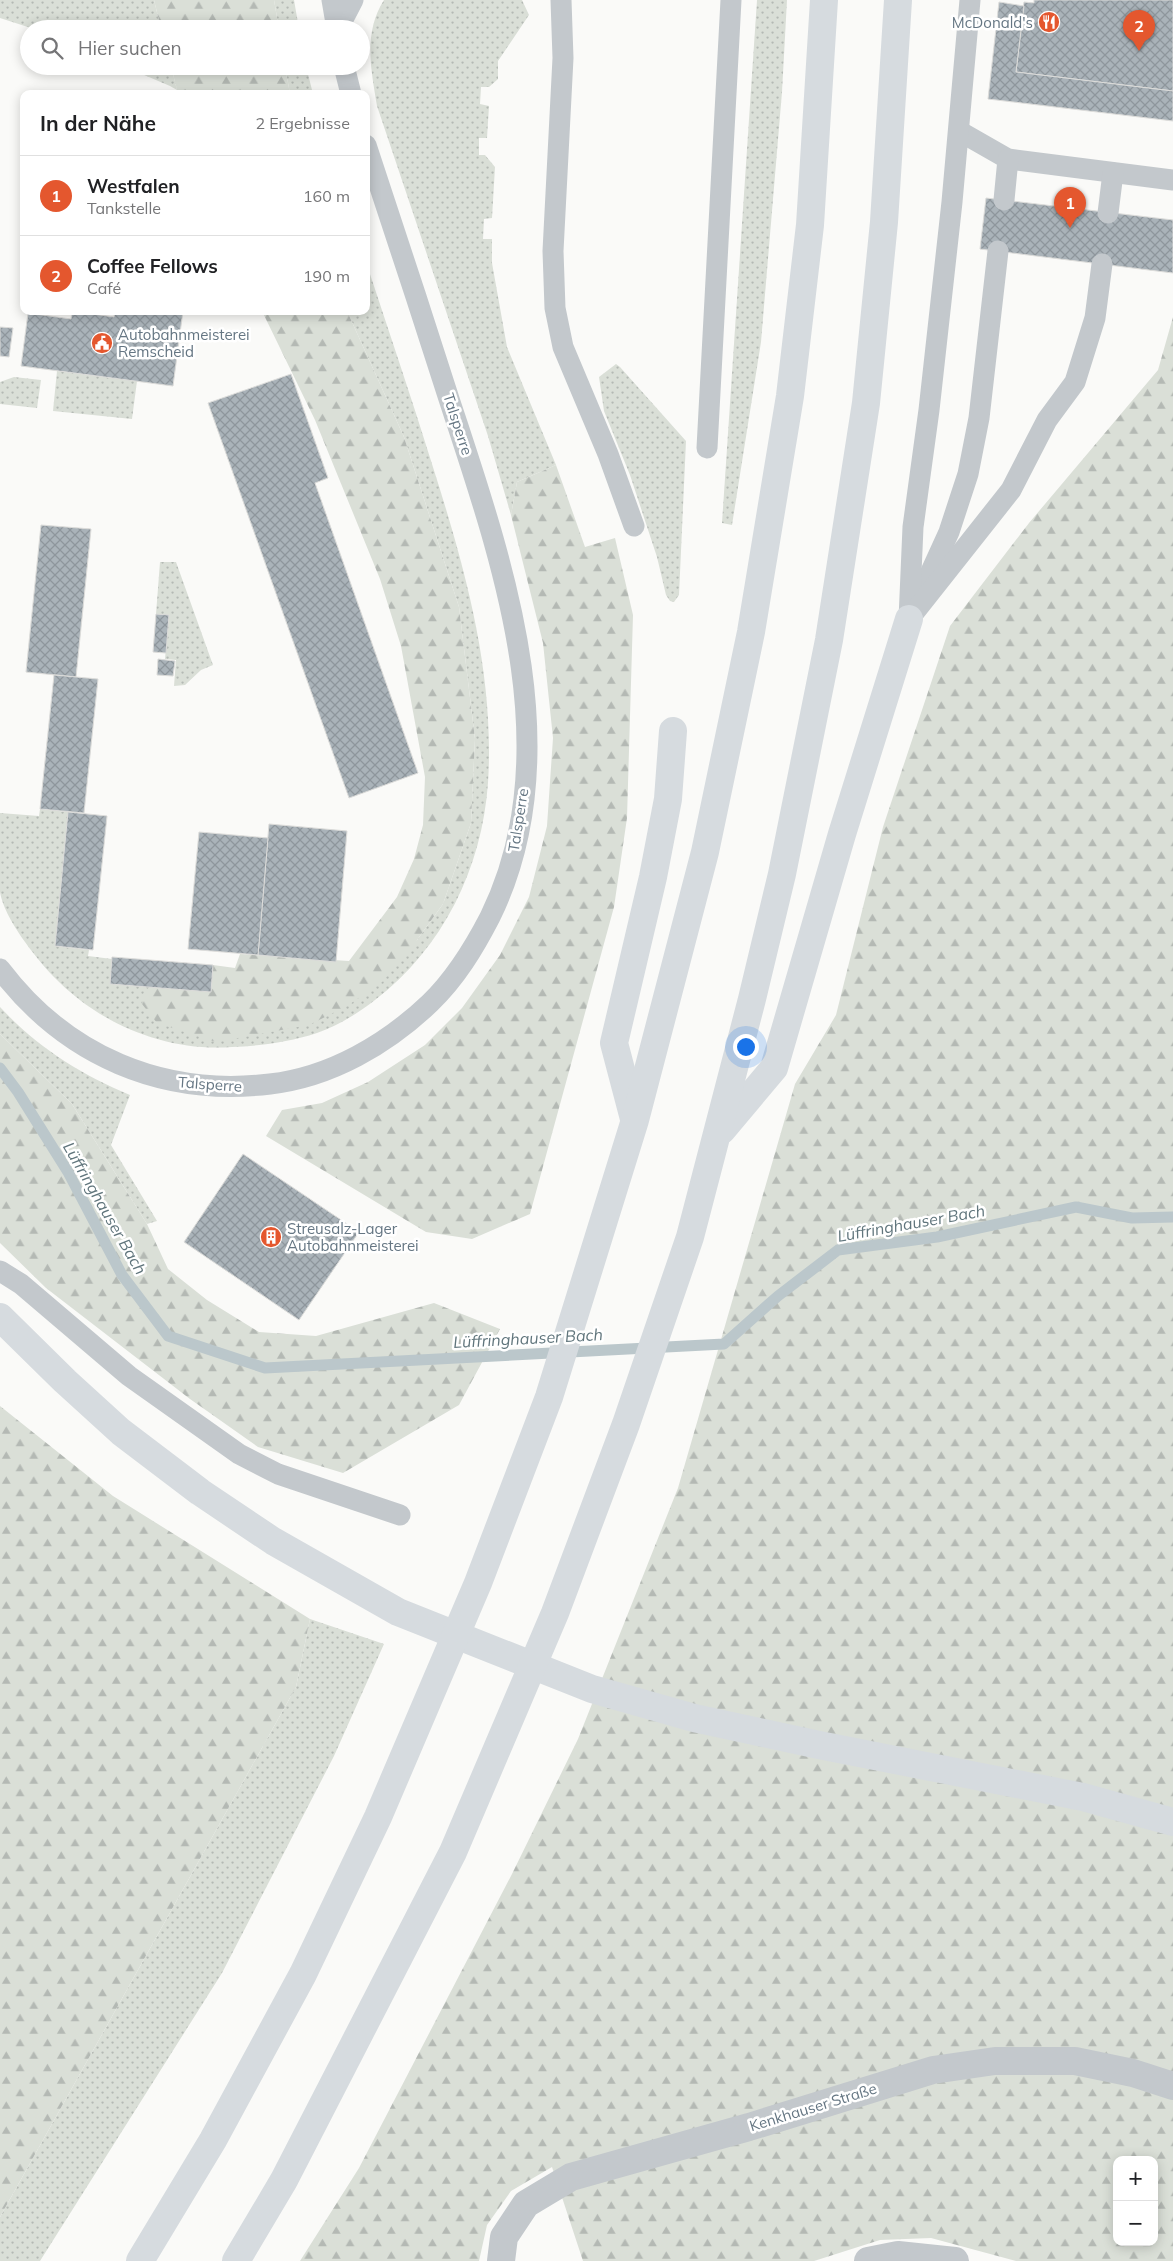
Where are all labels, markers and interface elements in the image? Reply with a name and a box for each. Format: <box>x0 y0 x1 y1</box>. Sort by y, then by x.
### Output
restaurant icon: McDonald's <box>1037 10 1061 34</box>
pin: 2 <box>1123 10 1155 51</box>
place label: McDonald's <box>952 13 1033 32</box>
search box <box>20 20 370 75</box>
icon: search <box>38 34 66 62</box>
text: Hier suchen <box>78 36 182 60</box>
text: In der Nähe <box>40 110 156 136</box>
text: 2 Ergebnisse <box>255 113 350 133</box>
text: Westfalen <box>87 174 180 198</box>
text: 1 <box>51 186 61 206</box>
text: 160 m <box>303 186 350 206</box>
pin: 1 <box>1054 187 1086 228</box>
text: Tankstelle <box>87 198 161 218</box>
text: Coffee Fellows <box>87 254 218 278</box>
text: 2 <box>51 266 61 286</box>
text: 190 m <box>303 266 350 286</box>
text: Café <box>87 278 121 298</box>
place label: Autobahnmeisterei Remscheid <box>118 325 250 361</box>
public building icon: Autobahnmeisterei Remscheid <box>90 331 114 355</box>
street label: Talsperre <box>439 391 477 457</box>
street label: Talsperre <box>504 787 532 853</box>
your location <box>733 1034 759 1060</box>
street label: Talsperre <box>177 1072 243 1096</box>
water label: Lüffringhauser Bach <box>59 1138 151 1278</box>
water label: Lüffringhauser Bach <box>836 1200 986 1246</box>
place label: Streusalz-Lager Autobahnmeisterei <box>287 1219 419 1255</box>
building icon: Streusalz-Lager Autobahnmeisterei <box>259 1225 283 1249</box>
water label: Lüffringhauser Bach <box>453 1324 603 1352</box>
street label: Kenkhauser Straße <box>747 2079 879 2135</box>
map controls <box>1113 2156 1158 2246</box>
button: + <box>1113 2156 1158 2201</box>
button: − <box>1113 2201 1158 2246</box>

